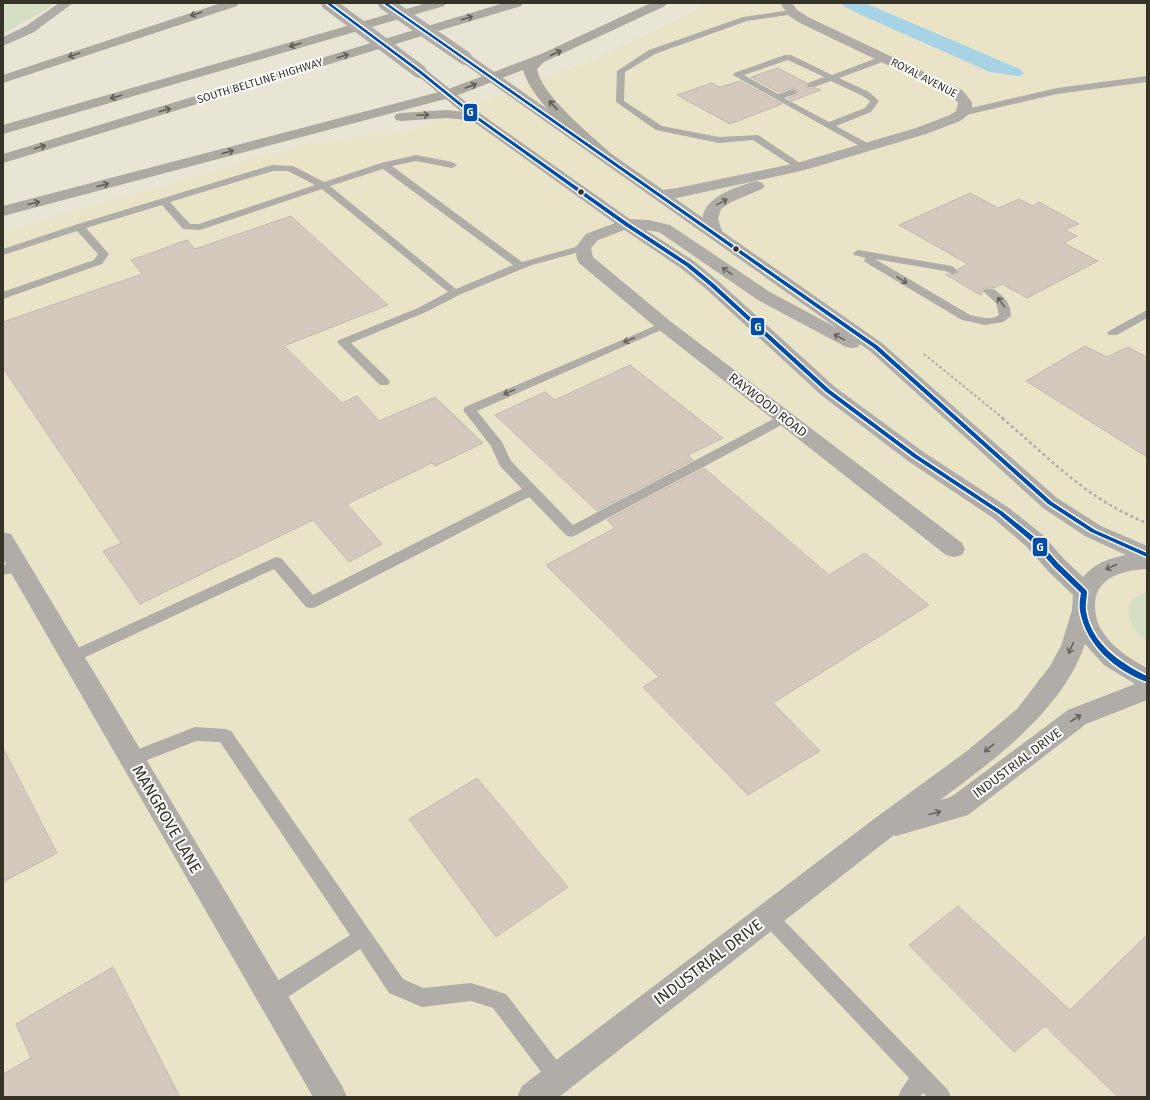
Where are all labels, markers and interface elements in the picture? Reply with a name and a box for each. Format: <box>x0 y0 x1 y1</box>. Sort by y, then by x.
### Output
one-way arrow <box>190 11 202 19</box>
one-way arrow <box>461 14 474 21</box>
one-way arrow <box>289 42 302 49</box>
one-way arrow <box>549 49 561 56</box>
one-way arrow <box>67 52 80 59</box>
one-way arrow <box>336 52 349 59</box>
street label: SOUTH BELTLINE HIGHWAY <box>196 56 324 106</box>
street label: ROYAL AVENUE <box>889 56 960 100</box>
one-way arrow <box>464 82 477 89</box>
one-way arrow <box>110 94 123 101</box>
one-way arrow <box>548 100 558 110</box>
line badge: G <box>463 103 478 122</box>
one-way arrow <box>158 106 171 113</box>
text: G <box>466 106 474 119</box>
one-way arrow <box>416 111 429 118</box>
one-way arrow <box>34 143 47 150</box>
one-way arrow <box>221 147 234 155</box>
one-way arrow <box>96 181 109 189</box>
unlabelled marker <box>576 187 586 197</box>
one-way arrow <box>716 197 728 205</box>
one-way arrow <box>27 199 40 207</box>
unlabelled marker <box>731 244 741 254</box>
one-way arrow <box>722 267 733 275</box>
one-way arrow <box>896 276 907 284</box>
one-way arrow <box>997 297 1005 308</box>
line badge: G <box>750 317 765 336</box>
text: G <box>754 321 762 334</box>
one-way arrow <box>833 333 845 340</box>
one-way arrow <box>623 337 635 345</box>
street label: RAYWOOD ROAD <box>726 370 810 440</box>
one-way arrow <box>504 389 516 396</box>
line badge: G <box>1032 537 1048 557</box>
text: G <box>1036 541 1044 554</box>
one-way arrow <box>1105 564 1117 572</box>
one-way arrow <box>1067 642 1074 654</box>
one-way arrow <box>1070 714 1082 722</box>
street label: INDUSTRIAL DRIVE <box>970 725 1064 801</box>
one-way arrow <box>984 743 995 752</box>
street label: MANGROVE LANE <box>128 762 206 876</box>
one-way arrow <box>928 809 941 817</box>
street label: INDUSTRIAL DRIVE <box>650 915 766 1009</box>

